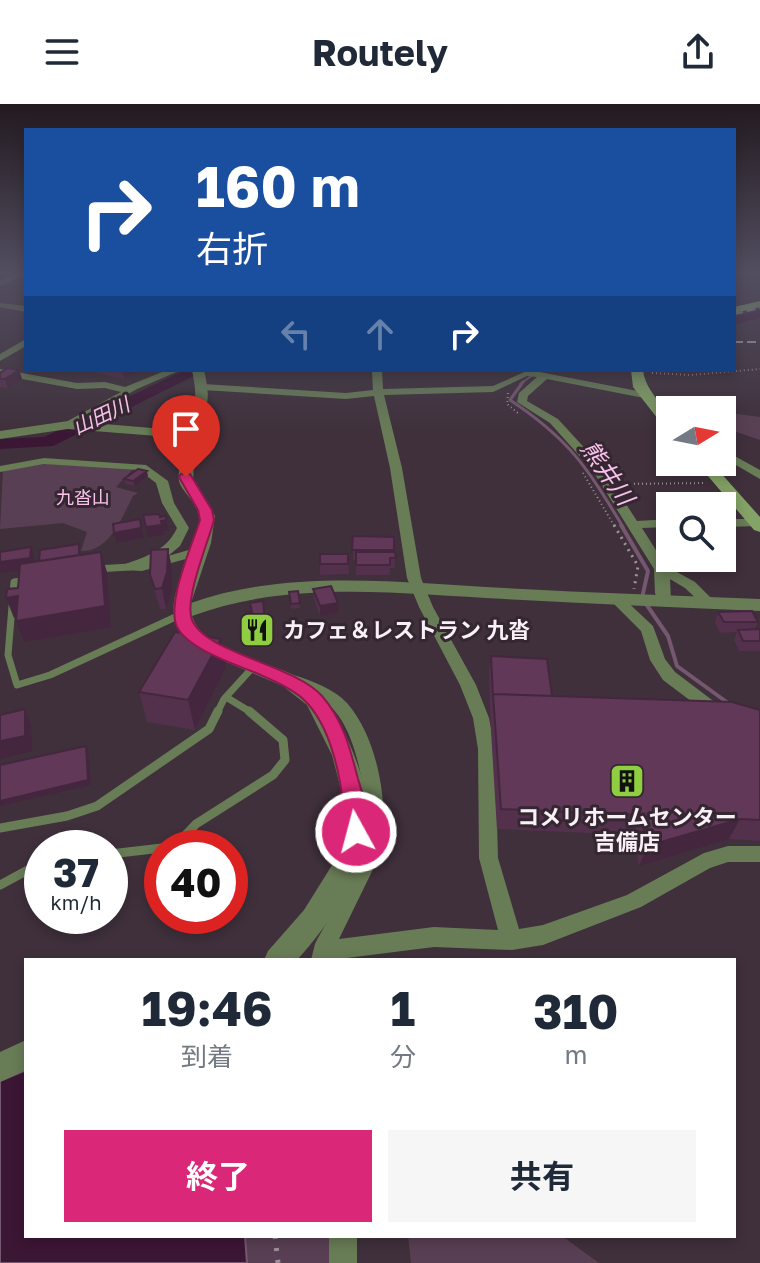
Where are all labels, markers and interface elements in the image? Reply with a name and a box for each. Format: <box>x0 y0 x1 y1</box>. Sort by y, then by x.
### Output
icon: menu <box>40 30 84 74</box>
icon: share <box>676 30 720 74</box>
text: Routely <box>312 31 448 74</box>
text: 160 m <box>196 152 360 219</box>
icon: right <box>64 160 168 264</box>
text: 右折 <box>196 227 268 270</box>
icon: left <box>274 312 318 356</box>
icon: ahead <box>358 312 402 356</box>
icon: right <box>442 312 486 356</box>
water label: 山田川 <box>68 391 135 439</box>
pin <box>152 395 220 477</box>
north arrow <box>656 396 736 476</box>
map controls <box>656 396 736 572</box>
icon: arrive <box>164 407 208 451</box>
water label: 熊井川 <box>576 434 642 512</box>
park label: 九沓山 <box>56 486 110 508</box>
button: search <box>656 492 736 572</box>
restaurant icon: カフェ＆レストラン 九沓 <box>238 611 276 649</box>
place label: カフェ＆レストラン 九沓 <box>283 616 531 643</box>
building icon: コメリホームセンター 吉備店 <box>608 762 646 800</box>
position arrow <box>314 790 398 874</box>
place label: コメリホームセンター 吉備店 <box>517 803 737 855</box>
speed limit sign: 40 <box>144 830 248 934</box>
text: 37 <box>53 848 99 896</box>
text: km/h <box>51 890 101 914</box>
text: 19:46 <box>141 979 272 1037</box>
text: 1 <box>391 979 415 1037</box>
text: 310 <box>533 982 619 1040</box>
text: m <box>564 1039 587 1070</box>
text: 到着 <box>181 1041 233 1072</box>
text: 分 <box>390 1041 416 1072</box>
button: 終了 <box>64 1130 372 1222</box>
button: 共有 <box>388 1130 696 1222</box>

